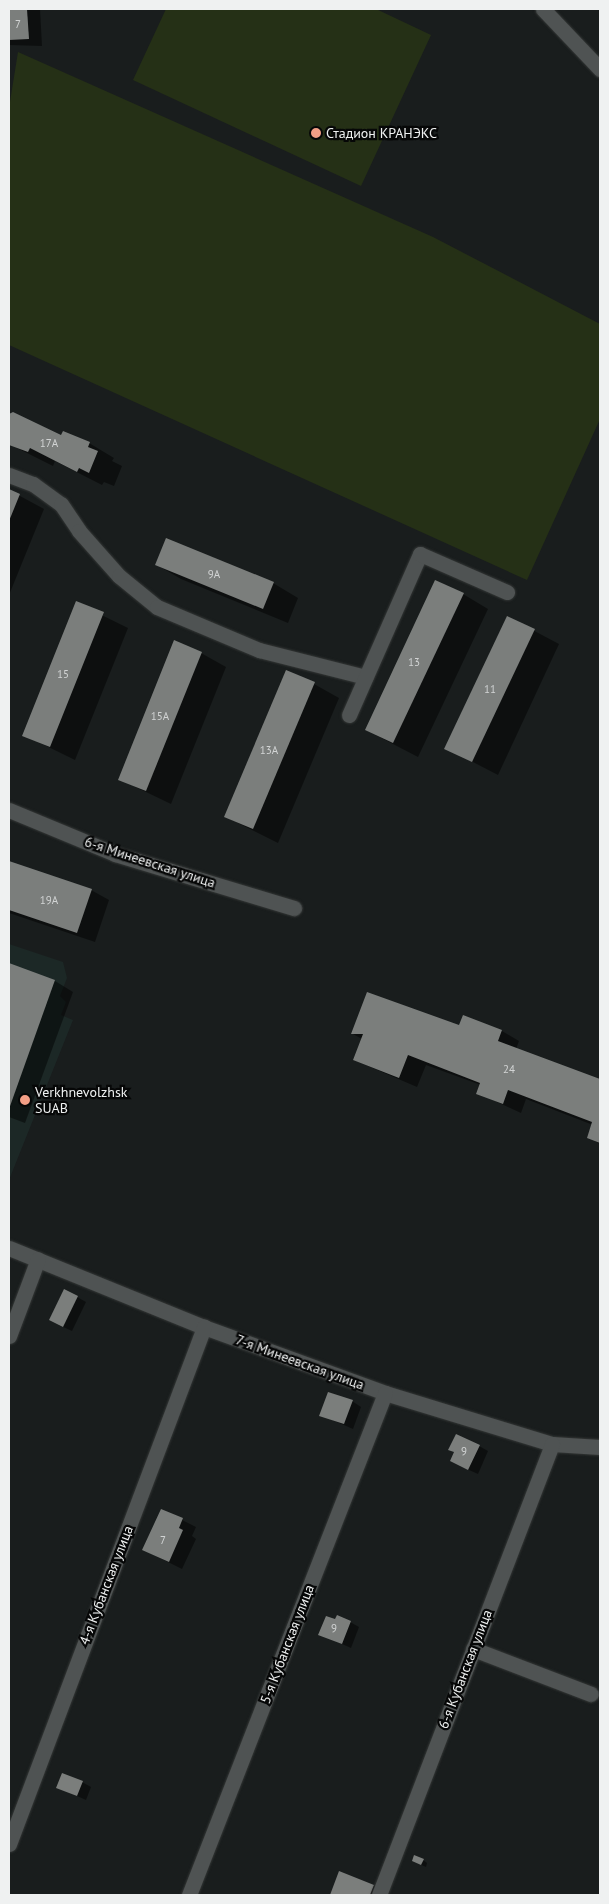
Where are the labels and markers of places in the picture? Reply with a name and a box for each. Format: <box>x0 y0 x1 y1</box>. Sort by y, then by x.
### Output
place label: Стадион КРАНЭКС <box>326 125 437 141</box>
marker: Стадион КРАНЭКС <box>310 127 322 139</box>
place label: Verkhnevolzhsk SUAB <box>35 1084 128 1116</box>
marker: Verkhnevolzhsk SUAB <box>19 1094 31 1106</box>

